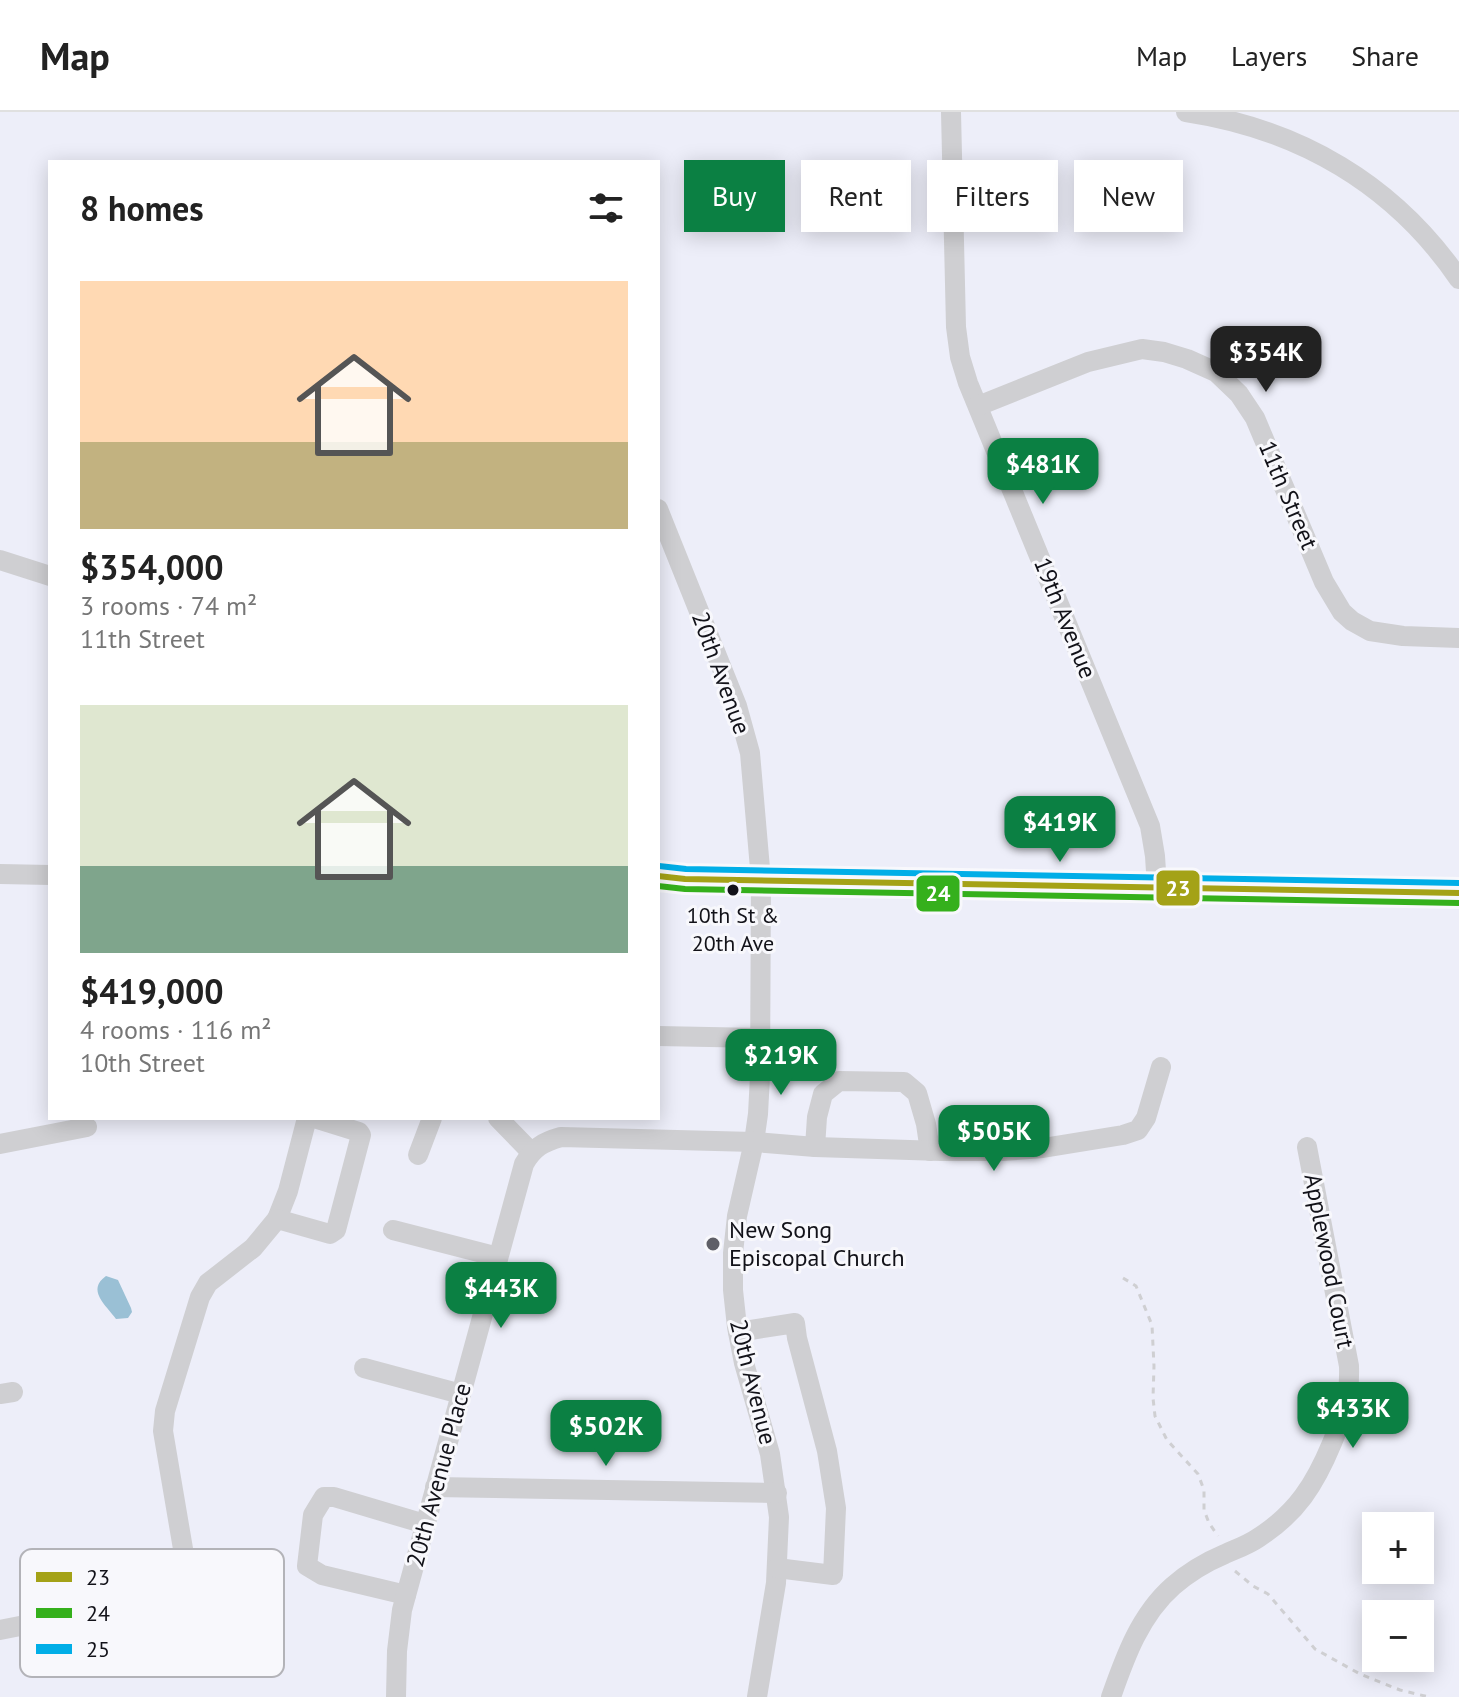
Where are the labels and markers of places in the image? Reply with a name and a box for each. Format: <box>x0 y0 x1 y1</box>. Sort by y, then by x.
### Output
pin: $354K <box>1210 326 1322 394</box>
pin: $481K <box>987 438 1099 506</box>
pin: $419K <box>1004 796 1116 864</box>
marker: 10th St & 20th Ave <box>725 882 741 898</box>
place label: 10th St & 20th Ave <box>687 901 779 957</box>
pin: $219K <box>725 1029 837 1097</box>
pin: $505K <box>938 1105 1050 1173</box>
place label: New Song Episcopal Church <box>729 1214 905 1273</box>
marker: New Song Episcopal Church <box>704 1235 722 1253</box>
pin: $443K <box>445 1262 557 1330</box>
pin: $433K <box>1297 1382 1409 1450</box>
pin: $502K <box>550 1400 662 1468</box>

